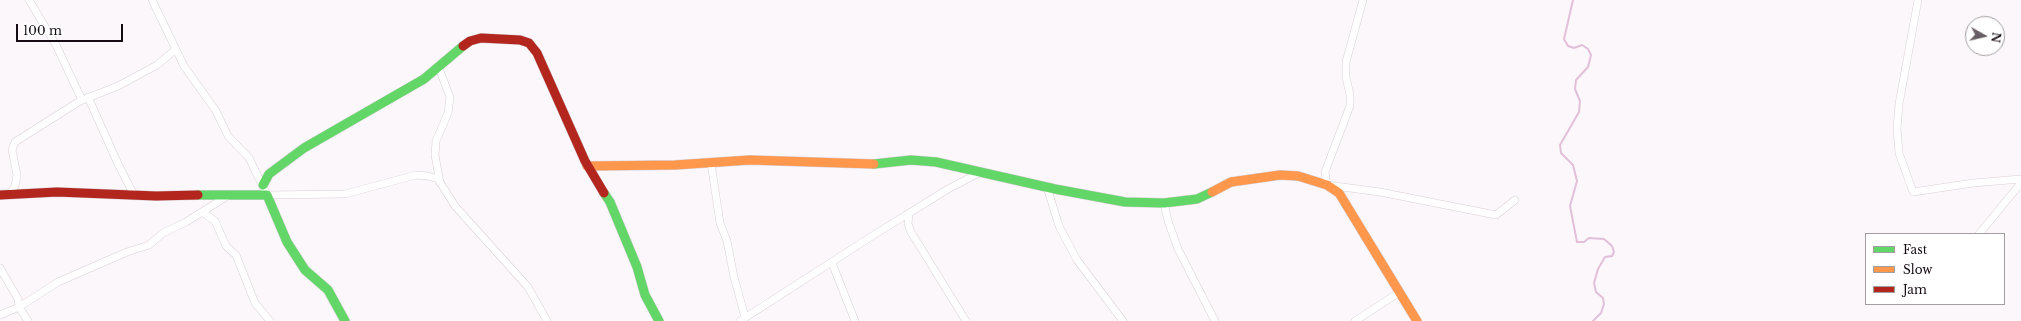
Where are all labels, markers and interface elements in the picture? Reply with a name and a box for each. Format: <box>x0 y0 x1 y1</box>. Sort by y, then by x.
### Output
scale bar <box>18 16 125 42</box>
north arrow <box>1965 16 2005 56</box>
text: 100 m <box>23 23 62 38</box>
text: N <box>1988 31 2004 44</box>
legend <box>1865 233 2005 305</box>
text: Fast <box>1903 242 1927 257</box>
text: Slow <box>1903 262 1932 277</box>
text: Jam <box>1903 282 1927 297</box>

